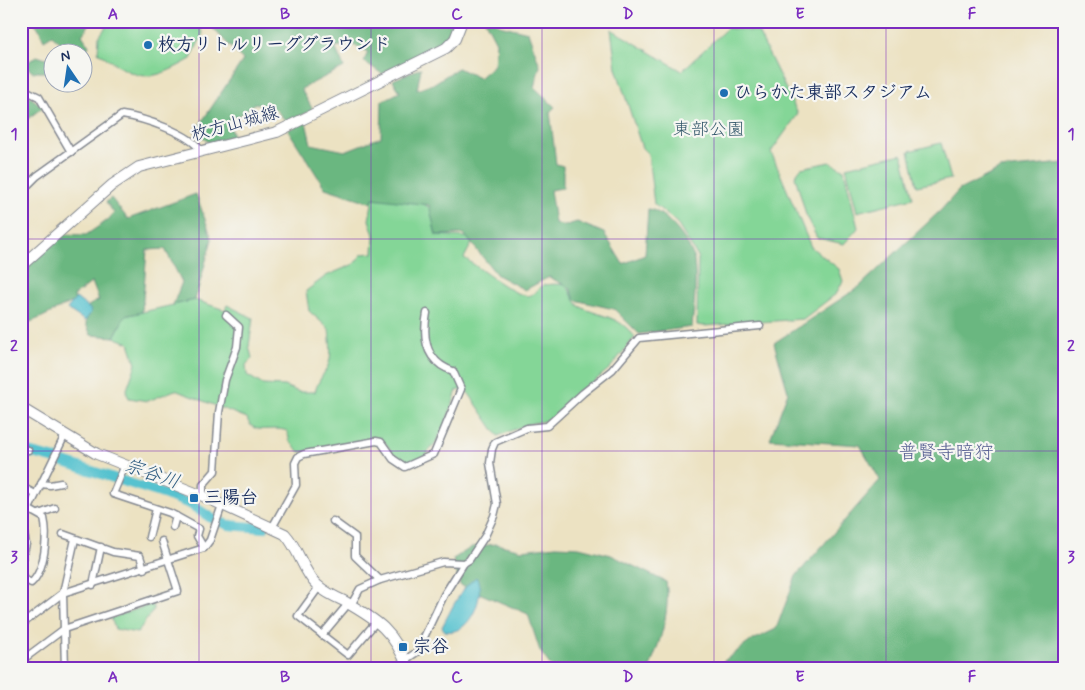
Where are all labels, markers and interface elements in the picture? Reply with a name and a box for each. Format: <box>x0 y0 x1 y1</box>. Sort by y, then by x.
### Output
text: A <box>108 4 118 25</box>
text: B <box>280 4 290 25</box>
text: C <box>451 4 463 25</box>
text: D <box>622 4 634 25</box>
text: E <box>795 4 805 25</box>
text: F <box>968 4 977 25</box>
place label: 枚方リトルリーググラウンド <box>158 33 391 57</box>
marker: 枚方リトルリーググラウンド <box>142 39 154 51</box>
north arrow <box>42 42 92 92</box>
text: N <box>59 46 72 66</box>
place label: ひらかた東部スタジアム <box>734 81 932 105</box>
marker: ひらかた東部スタジアム <box>718 87 730 99</box>
street label: 枚方山城線 <box>188 101 282 147</box>
park label: 東部公園 <box>673 118 745 142</box>
text: 1 <box>10 124 18 145</box>
text: 1 <box>1067 124 1075 145</box>
text: 2 <box>10 336 18 357</box>
text: 2 <box>1067 336 1075 357</box>
district label: 普賢寺暗狩 <box>898 440 994 465</box>
water label: 宗谷川 <box>121 453 183 495</box>
place label: 三陽台 <box>204 486 258 510</box>
marker: 三陽台 <box>188 492 200 504</box>
text: 3 <box>10 547 18 568</box>
text: 3 <box>1067 547 1075 568</box>
place label: 宗谷 <box>413 635 449 659</box>
marker: 宗谷 <box>397 641 409 653</box>
text: A <box>108 667 118 688</box>
text: B <box>280 667 290 688</box>
text: C <box>451 667 463 688</box>
text: D <box>622 667 634 688</box>
text: E <box>795 667 805 688</box>
text: F <box>968 667 977 688</box>

